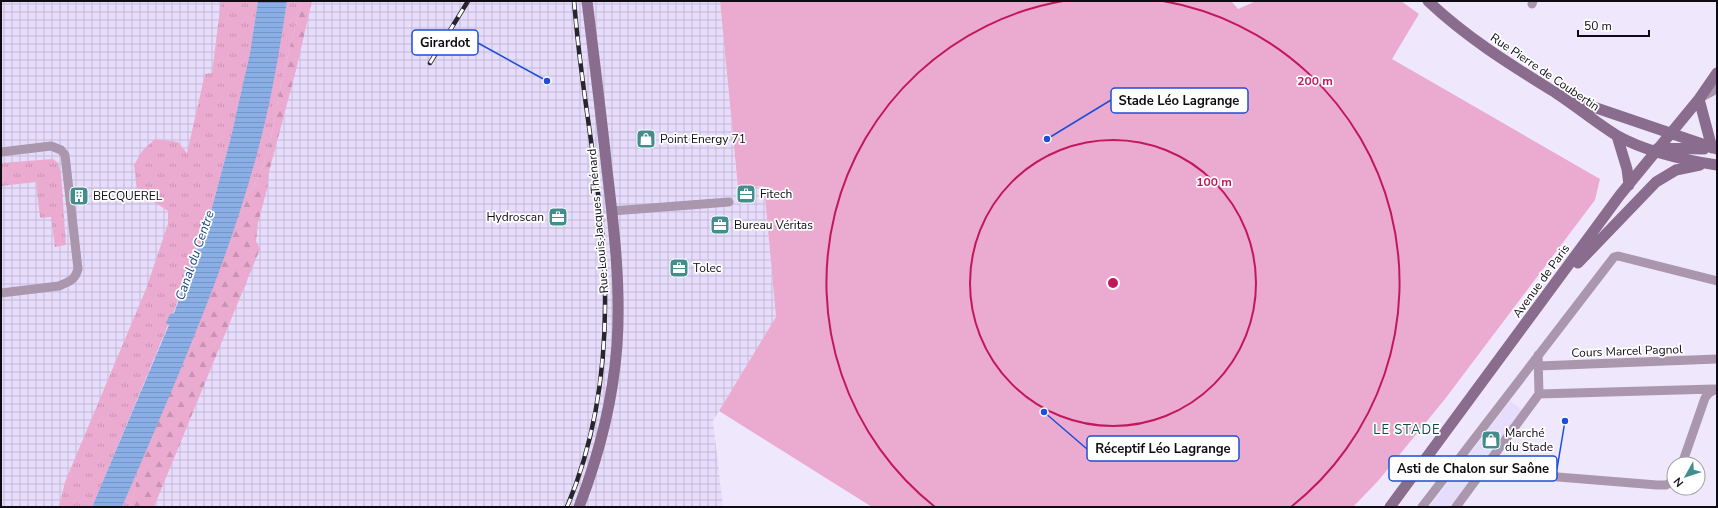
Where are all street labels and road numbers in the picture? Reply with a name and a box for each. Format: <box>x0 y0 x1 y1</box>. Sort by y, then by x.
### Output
street label: Rue Pierre de Coubertin <box>1487 29 1603 115</box>
street label: Rue Louis Jacques Thénard <box>584 148 612 294</box>
street label: Avenue de Paris <box>1509 241 1573 321</box>
street label: Cours Marcel Pagnol <box>1571 341 1683 361</box>

